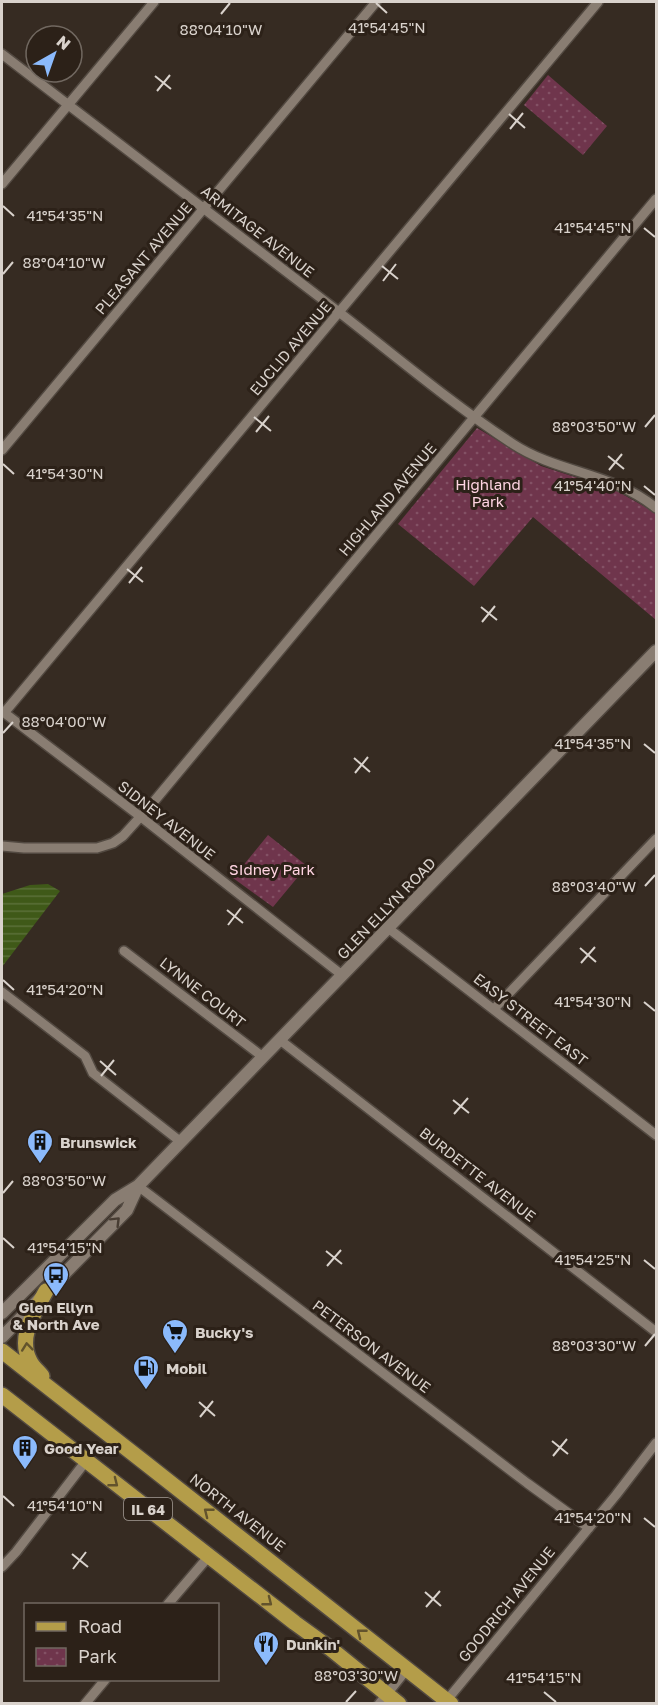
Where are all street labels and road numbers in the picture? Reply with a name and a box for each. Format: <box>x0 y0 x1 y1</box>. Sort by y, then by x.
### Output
street label: ARMITAGE AVENUE <box>198 181 318 281</box>
street label: PLEASANT AVENUE <box>91 198 195 318</box>
street label: EUCLID AVENUE <box>245 297 335 399</box>
street label: HIGHLAND AVENUE <box>334 439 440 559</box>
street label: SIDNEY AVENUE <box>115 777 219 863</box>
street label: GLEN ELLYN ROAD <box>333 853 439 963</box>
street label: LYNNE COURT <box>157 953 249 1031</box>
street label: EASY STREET EAST <box>470 969 592 1069</box>
street label: BURDETTE AVENUE <box>416 1123 540 1225</box>
street label: PETERSON AVENUE <box>309 1296 435 1396</box>
street label: NORTH AVENUE <box>187 1469 289 1555</box>
road number: IL 64 <box>124 1498 172 1520</box>
street label: GOODRICH AVENUE <box>454 1543 558 1665</box>

